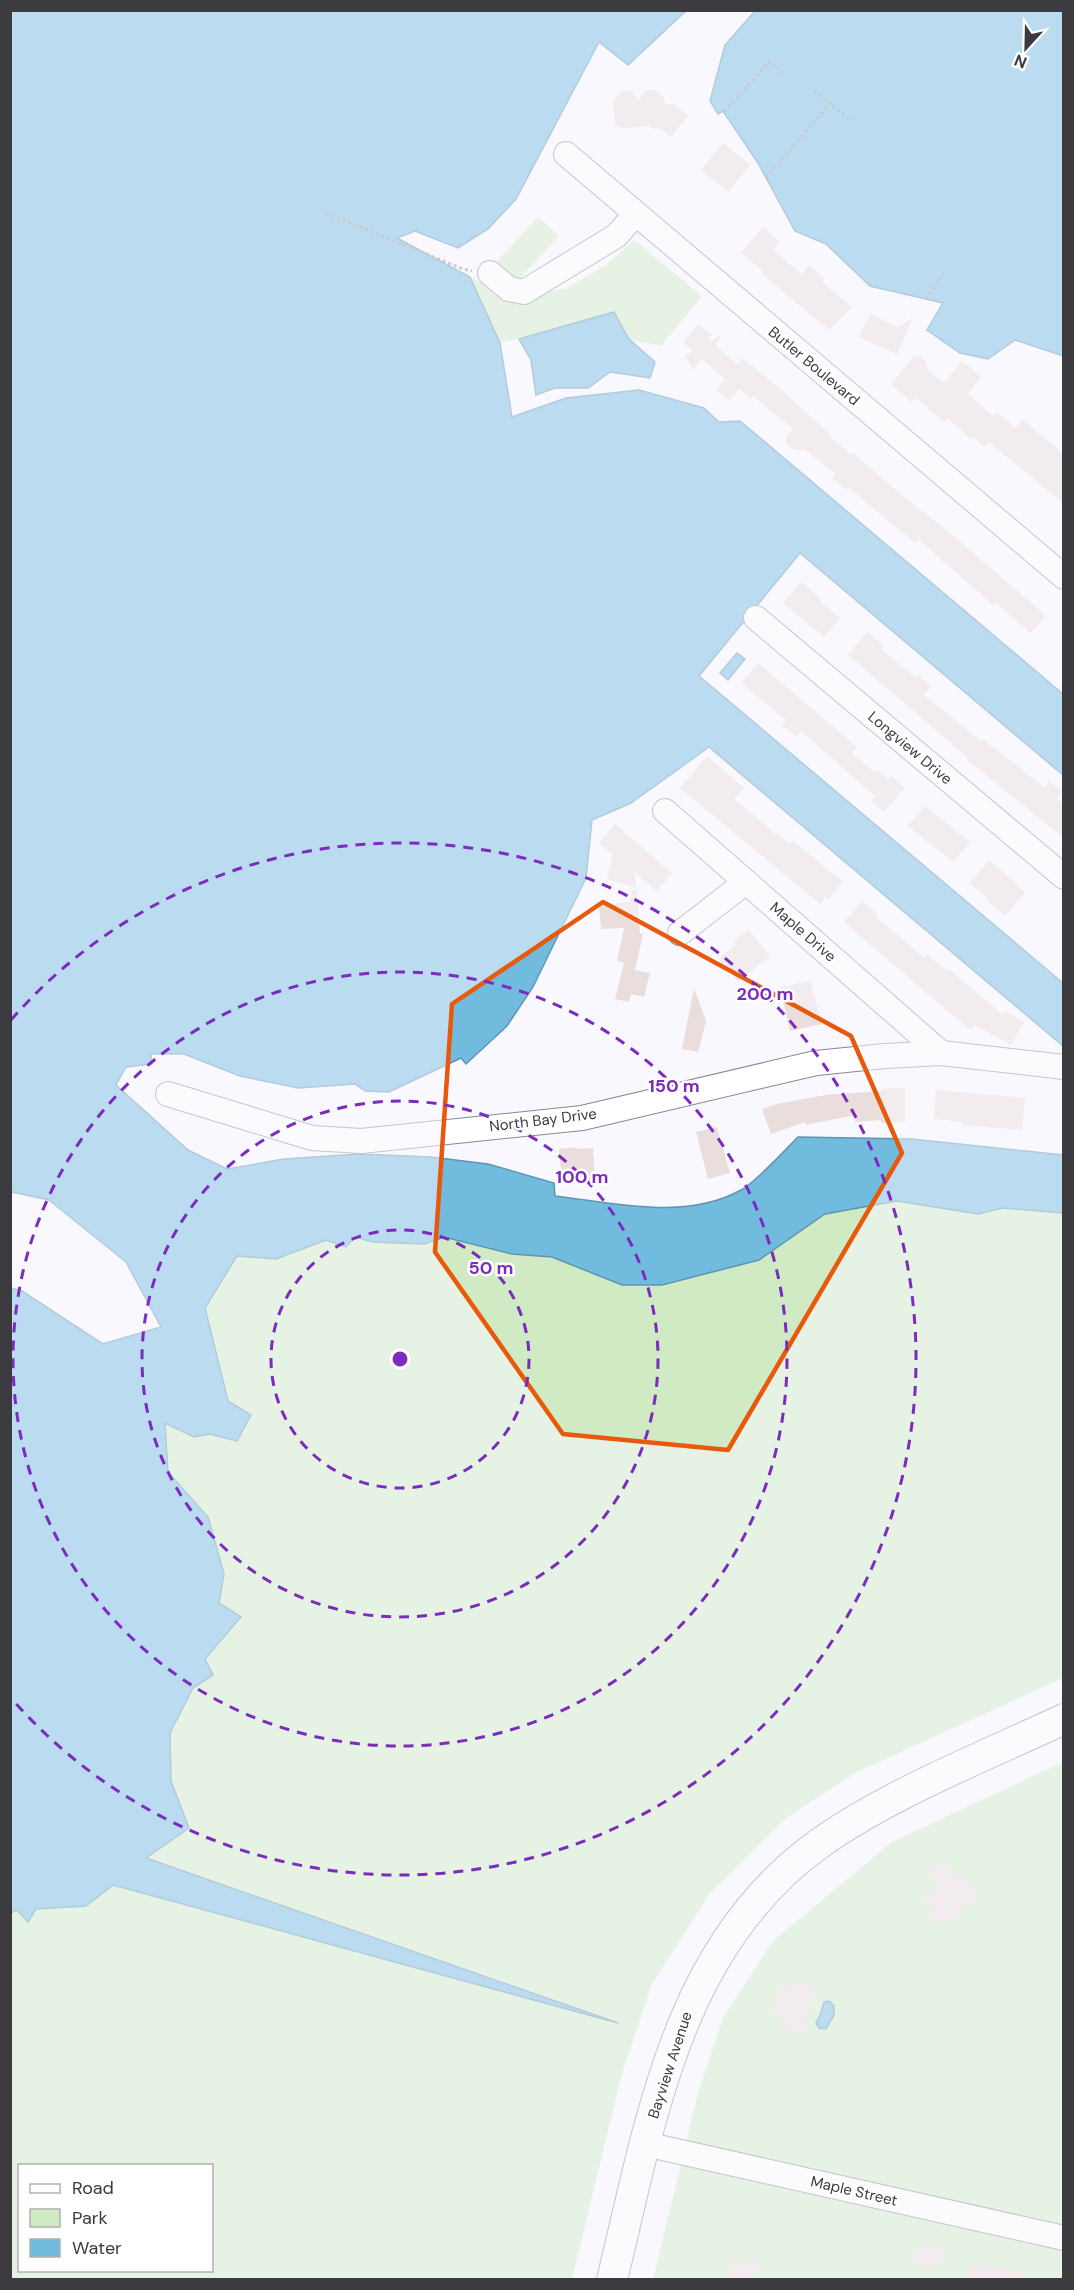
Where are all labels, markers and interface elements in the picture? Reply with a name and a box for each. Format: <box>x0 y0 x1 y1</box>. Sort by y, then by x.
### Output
north arrow <box>996 18 1056 78</box>
text: N <box>1011 50 1030 73</box>
street label: Butler Boulevard <box>764 322 864 410</box>
street label: Longview Drive <box>864 707 956 789</box>
street label: Maple Drive <box>766 898 840 966</box>
text: 200 m <box>737 982 793 1006</box>
text: 150 m <box>648 1074 700 1098</box>
street label: North Bay Drive <box>488 1103 598 1137</box>
text: 100 m <box>555 1165 609 1189</box>
text: 50 m <box>468 1256 514 1280</box>
centre of rings <box>390 1349 410 1369</box>
street label: Bayview Avenue <box>643 2009 697 2121</box>
legend <box>18 2164 213 2272</box>
street label: Maple Street <box>809 2171 899 2211</box>
text: Road <box>72 2176 114 2200</box>
text: Park <box>72 2206 108 2230</box>
text: Water <box>72 2236 122 2260</box>

